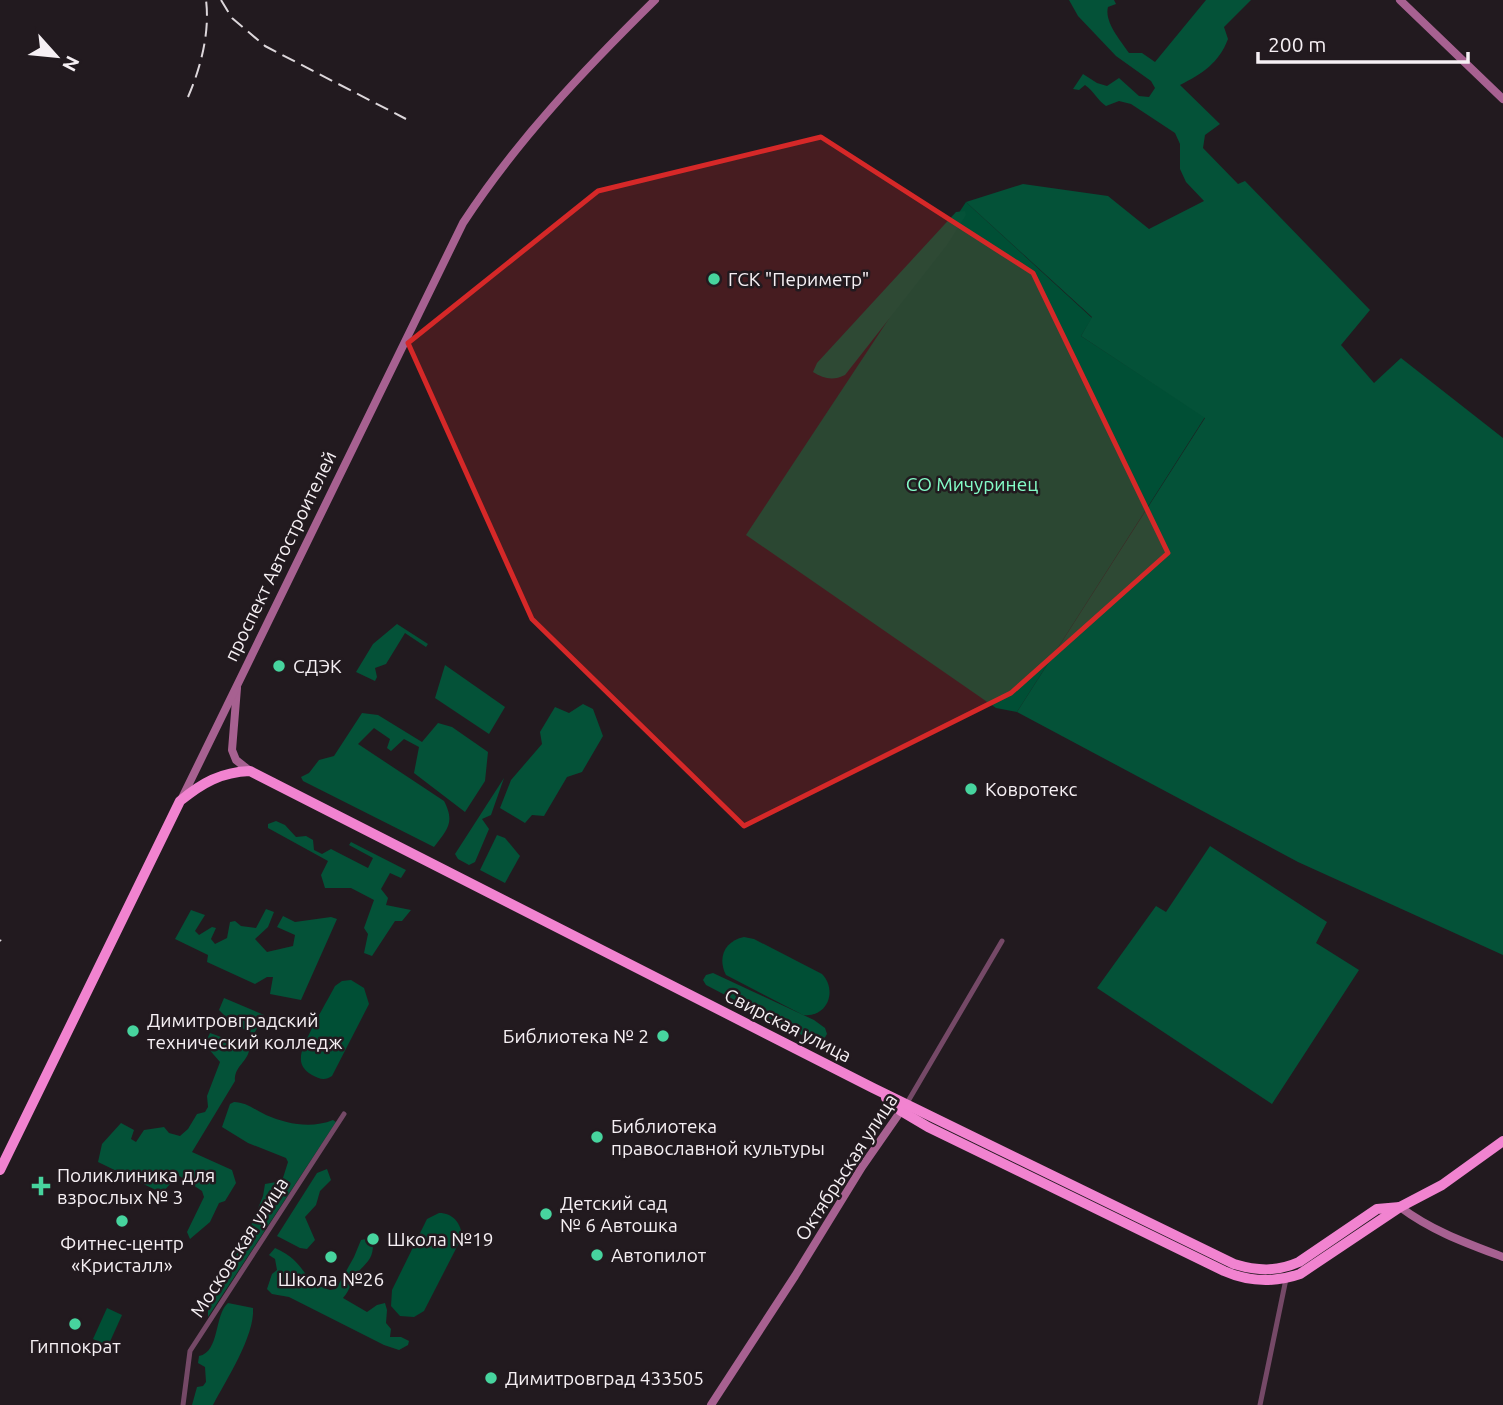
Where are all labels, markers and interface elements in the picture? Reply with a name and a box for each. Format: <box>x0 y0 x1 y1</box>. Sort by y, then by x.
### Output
north arrow <box>21 21 91 91</box>
scale bar <box>1258 21 1468 65</box>
text: 200 m <box>1268 32 1326 56</box>
text: N <box>58 52 84 75</box>
place label: ГСК "Периметр" <box>728 268 869 290</box>
marker: ГСК "Периметр" <box>706 271 722 287</box>
street label: проспект Автостроителей <box>219 447 341 665</box>
park label: СО Мичуринец <box>906 473 1038 495</box>
place label: СДЭК <box>293 655 342 677</box>
marker: СДЭК <box>271 658 287 674</box>
place label: Ковротекс <box>985 778 1078 800</box>
marker: Ковротекс <box>963 781 979 797</box>
street label: Свирская улица <box>721 984 855 1066</box>
place label: Димитровградский технический колледж <box>147 1009 343 1053</box>
marker: Димитровградский технический колледж <box>125 1023 141 1039</box>
place label: Библиотека № 2 <box>503 1025 649 1047</box>
marker: Библиотека № 2 <box>655 1028 671 1044</box>
street label: Октябрьская улица <box>790 1090 902 1244</box>
place label: Библиотека православной культуры <box>611 1115 825 1159</box>
marker: Библиотека православной культуры <box>589 1129 605 1145</box>
place label: Поликлиника для взрослых № 3 <box>57 1164 215 1208</box>
street label: Московская улица <box>186 1173 292 1321</box>
marker: Поликлиника для взрослых № 3 <box>31 1176 51 1196</box>
place label: Детский сад № 6 Автошка <box>560 1192 678 1236</box>
marker: Детский сад № 6 Автошка <box>538 1206 554 1222</box>
marker: Фитнес-центр «Кристалл» <box>114 1213 130 1229</box>
place label: Школа №19 <box>387 1228 494 1250</box>
marker: Школа №19 <box>365 1231 381 1247</box>
place label: Фитнес-центр «Кристалл» <box>60 1232 184 1276</box>
place label: Автопилот <box>611 1244 707 1266</box>
marker: Автопилот <box>589 1247 605 1263</box>
marker: Школа №26 <box>323 1249 339 1265</box>
place label: Школа №26 <box>278 1268 384 1290</box>
marker: Гиппократ <box>67 1316 83 1332</box>
place label: Гиппократ <box>29 1335 121 1357</box>
place label: Димитровград 433505 <box>505 1367 704 1389</box>
marker: Димитровград 433505 <box>483 1370 499 1386</box>

